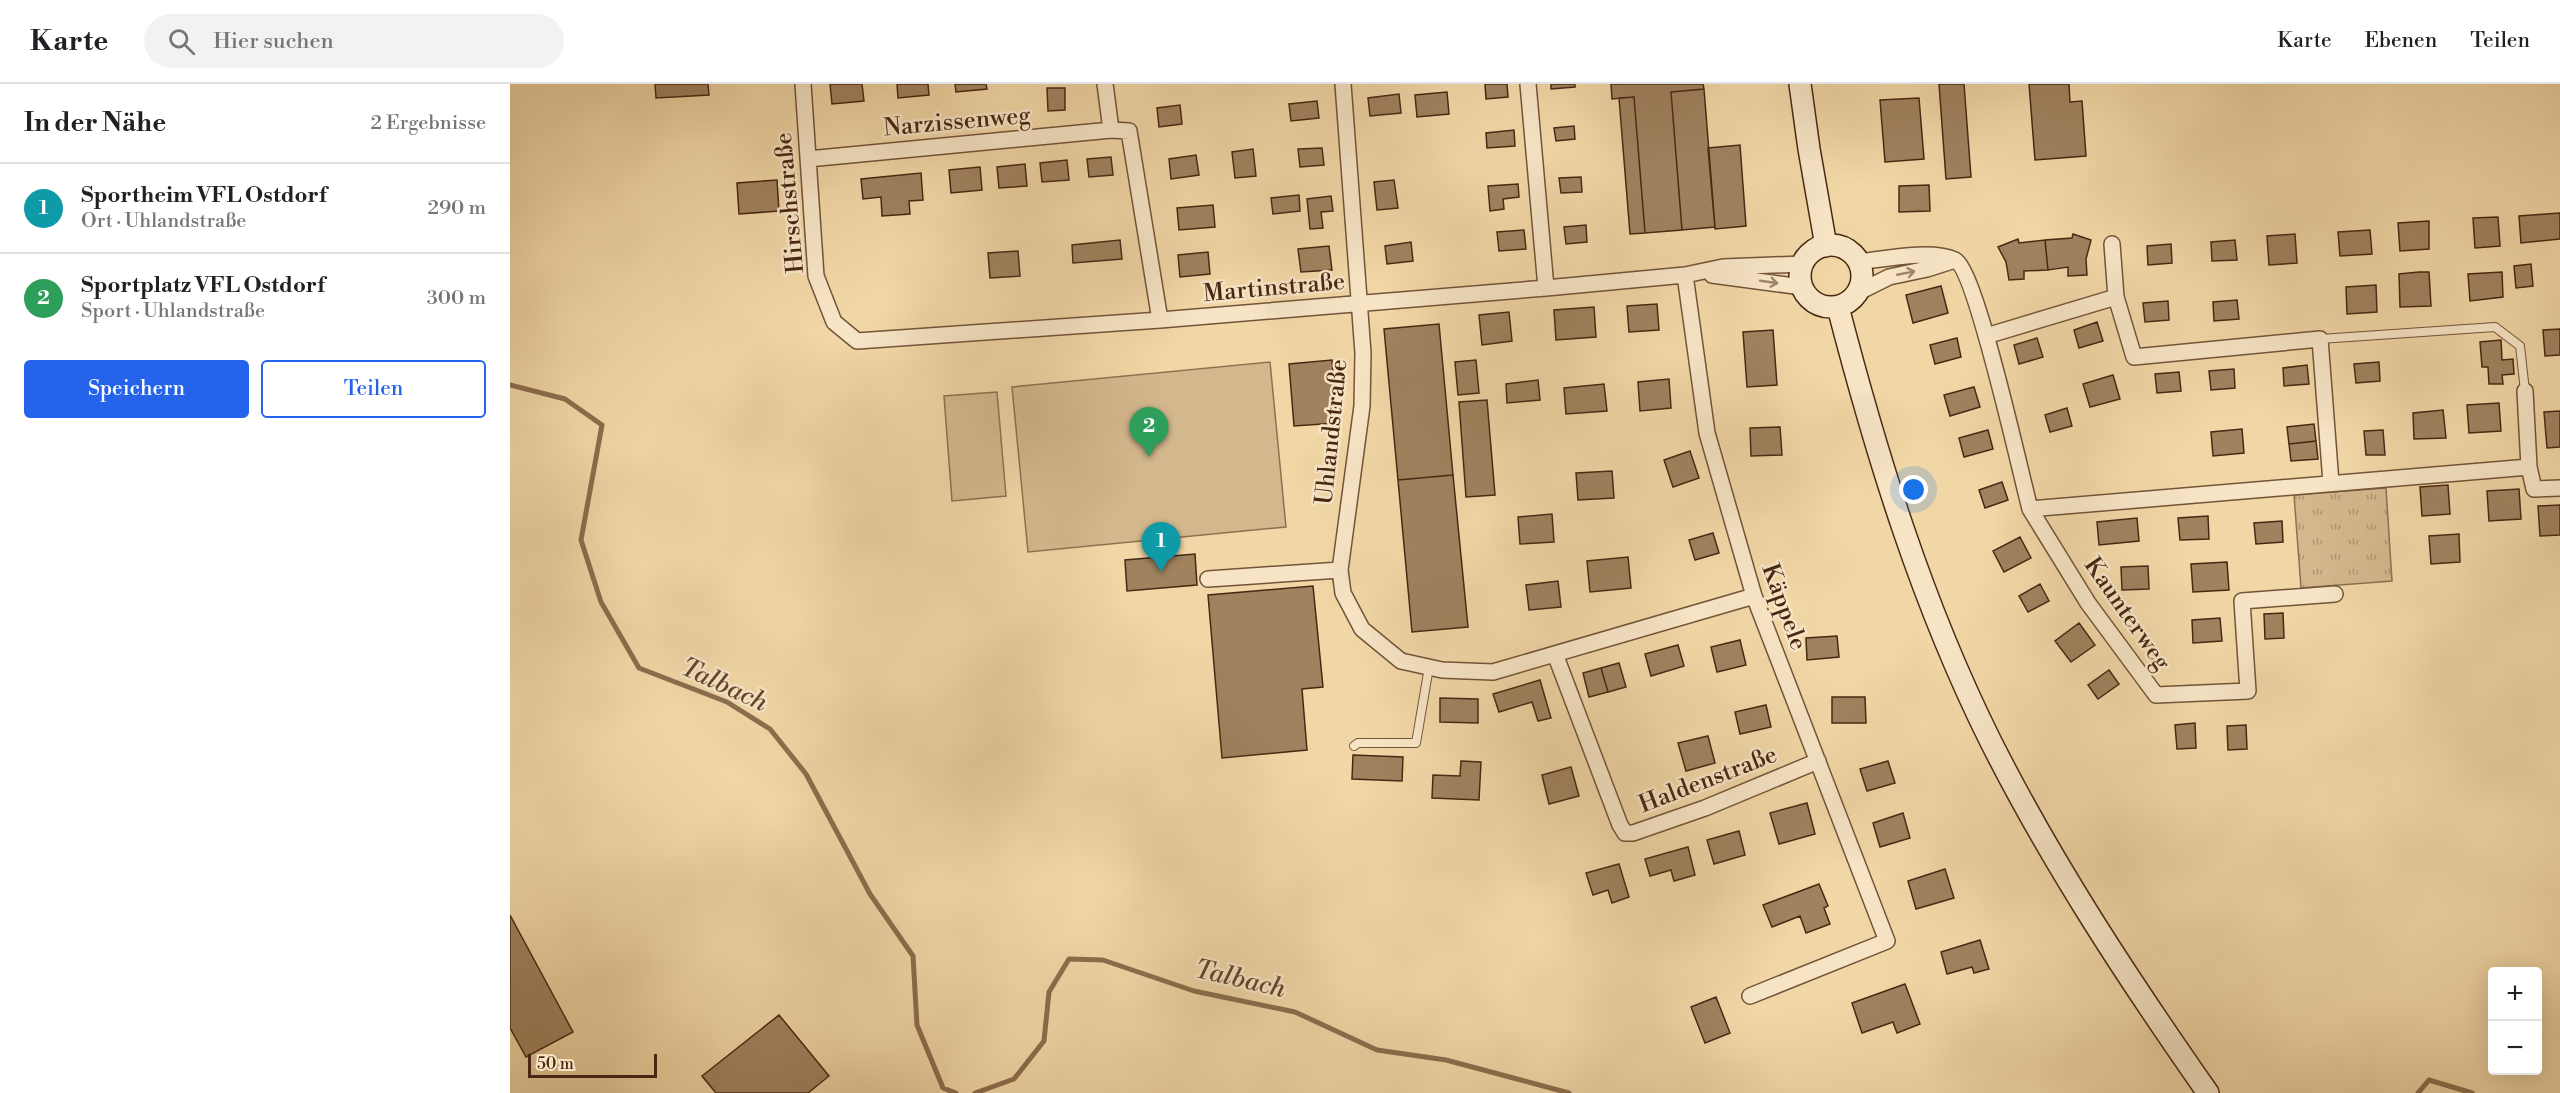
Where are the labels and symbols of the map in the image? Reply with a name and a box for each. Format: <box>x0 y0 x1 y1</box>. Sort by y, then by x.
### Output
street label: Narzissenweg <box>882 101 1032 143</box>
street label: Hirschstraße <box>769 131 811 275</box>
street label: Martinstraße <box>1202 267 1346 309</box>
one-way arrow <box>1896 267 1915 278</box>
one-way arrow <box>1759 277 1778 288</box>
street label: Uhlandstraße <box>1309 358 1355 506</box>
pin: 2 <box>1130 408 1168 457</box>
your location <box>1899 475 1928 504</box>
pin: 1 <box>1142 522 1180 572</box>
street label: Kaunterweg <box>2077 552 2177 677</box>
street label: Käppele <box>1755 560 1813 654</box>
water label: Talbach <box>676 651 773 719</box>
street label: Haldenstraße <box>1635 740 1781 820</box>
water label: Talbach <box>1192 953 1289 1005</box>
scale bar <box>528 1051 657 1078</box>

